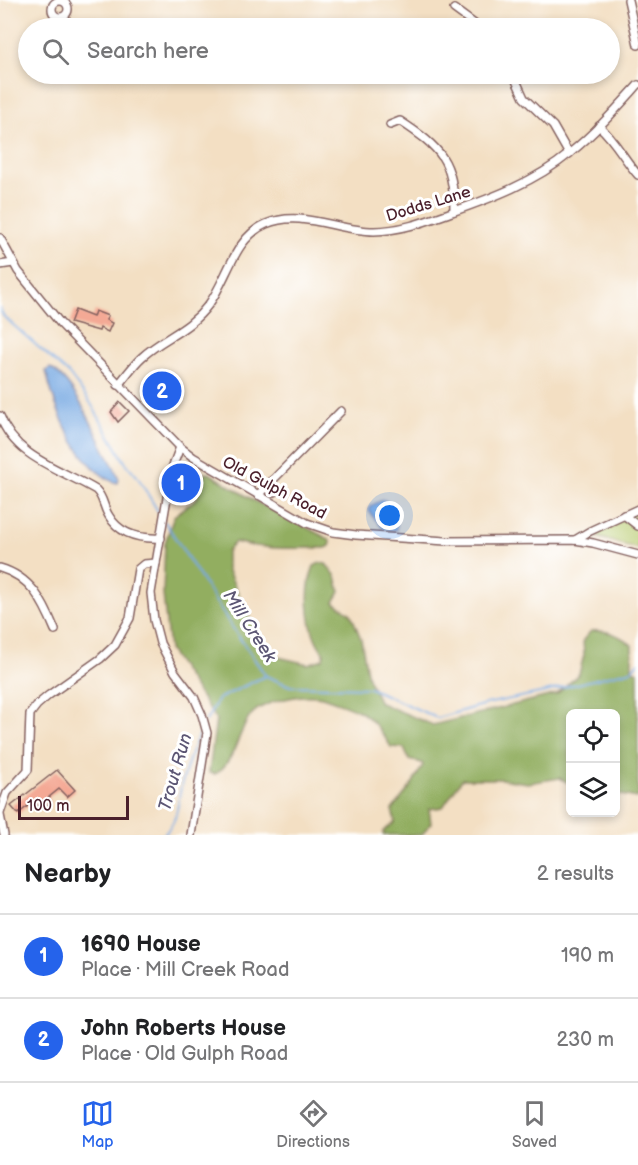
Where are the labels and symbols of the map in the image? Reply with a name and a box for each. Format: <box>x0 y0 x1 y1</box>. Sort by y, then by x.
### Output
street label: Dodds Lane <box>384 182 473 226</box>
pin: 2 <box>142 368 182 414</box>
street label: Old Gulph Road <box>219 453 329 524</box>
pin: 1 <box>162 460 201 506</box>
your location <box>375 501 404 530</box>
water label: Mill Creek <box>219 586 281 667</box>
water label: Trout Run <box>154 731 197 813</box>
scale bar <box>18 793 129 820</box>

